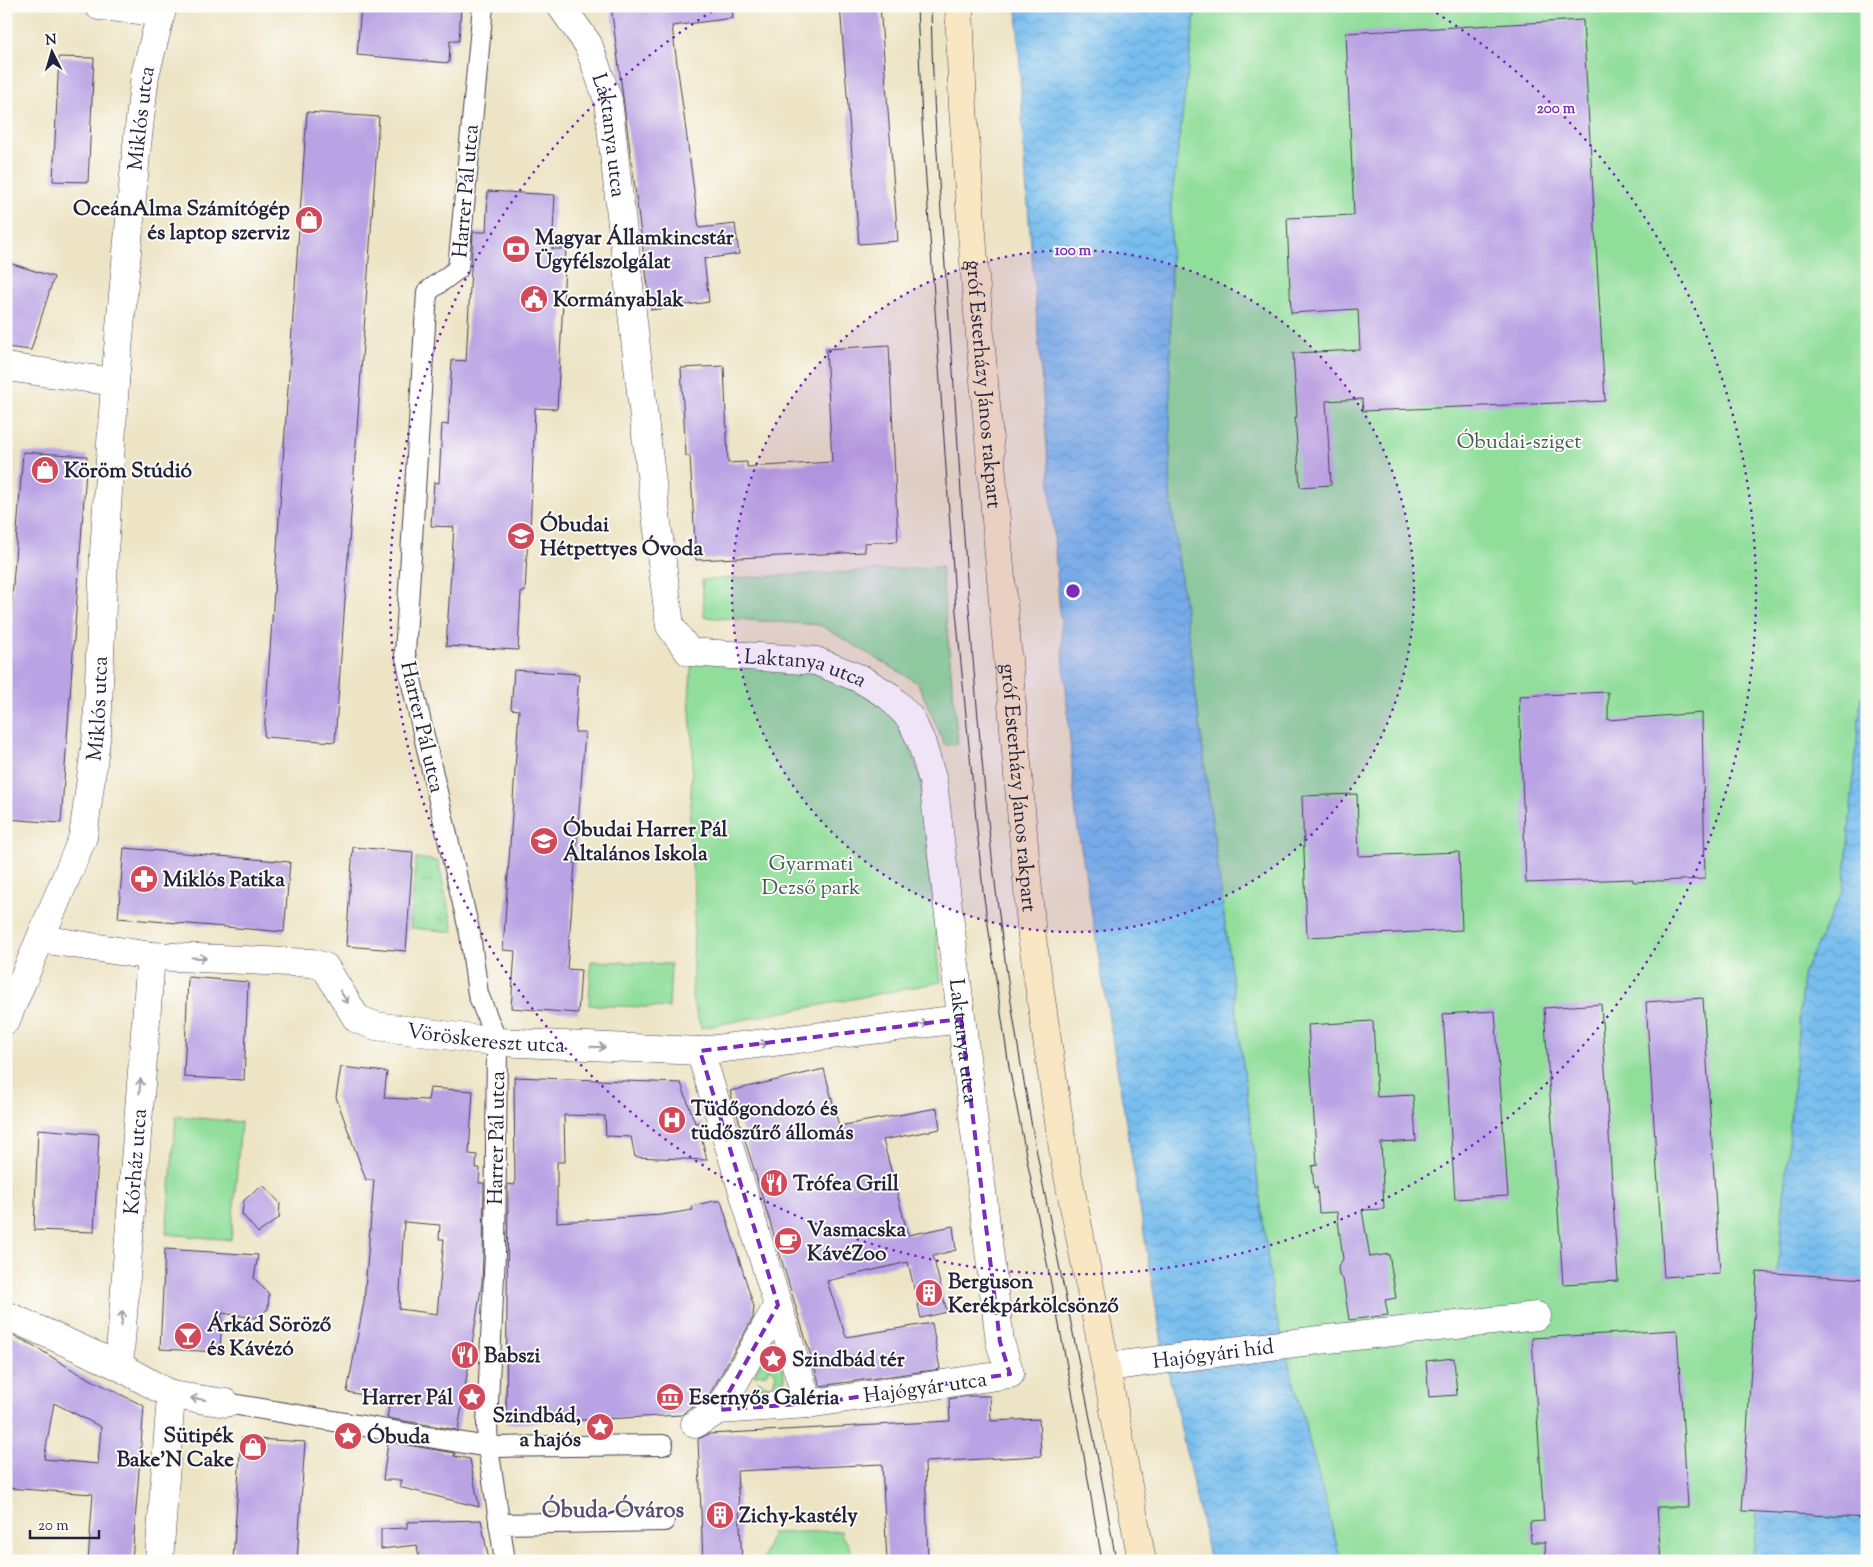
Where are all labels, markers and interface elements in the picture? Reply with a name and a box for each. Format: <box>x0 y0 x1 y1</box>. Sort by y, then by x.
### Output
north arrow <box>28 28 78 78</box>
text: N <box>45 31 57 51</box>
street label: Miklós utca <box>122 63 164 172</box>
street label: Laktanya utca <box>583 69 632 199</box>
text: 200 m <box>1537 99 1576 120</box>
street label: Harrer Pál utca <box>446 123 488 259</box>
place label: OceánAlma Számítógép és laptop szerviz <box>73 195 290 249</box>
shop icon: OceánAlma Számítógép és laptop szerviz <box>294 205 324 235</box>
place label: Magyar Államkincstár Ügyfélszolgálat <box>535 224 734 278</box>
bank icon: Magyar Államkincstár Ügyfélszolgálat <box>501 234 531 264</box>
text: 100 m <box>1055 241 1092 262</box>
street label: gróf Esterházy János rakpart <box>957 259 1008 510</box>
public building icon: Kormányablak <box>519 284 549 314</box>
place label: Kormányablak <box>553 286 684 316</box>
park label: Óbudai-sziget <box>1456 428 1582 458</box>
shop icon: Köröm Stúdió <box>30 455 60 485</box>
place label: Köröm Stúdió <box>64 457 192 487</box>
place label: Óbudai Hétpettyes Óvoda <box>540 511 703 565</box>
school or university icon: Óbudai Hétpettyes Óvoda <box>506 521 536 551</box>
centre of rings <box>1064 582 1082 600</box>
street label: Laktanya utca <box>743 643 872 696</box>
street label: Miklós utca <box>80 655 117 763</box>
street label: Harrer Pál utca <box>391 659 451 796</box>
street label: gróf Esterházy János rakpart <box>991 662 1043 913</box>
place label: Óbudai Harrer Pál Általános Iskola <box>563 816 728 870</box>
school or university icon: Óbudai Harrer Pál Általános Iskola <box>529 826 559 856</box>
park label: Gyarmati Dezső park <box>762 850 861 904</box>
pharmacy icon: Miklós Patika <box>129 864 159 894</box>
place label: Miklós Patika <box>163 866 285 896</box>
one-way arrow <box>191 954 207 963</box>
street label: Laktanya utca <box>940 977 984 1106</box>
one-way arrow <box>340 990 350 1004</box>
street label: Vöröskereszt utca <box>405 1017 566 1062</box>
one-way arrow <box>913 1019 929 1029</box>
one-way arrow <box>751 1039 767 1049</box>
one-way arrow <box>590 1042 606 1051</box>
street label: Harrer Pál utca <box>482 1071 514 1205</box>
one-way arrow <box>136 1078 145 1094</box>
place label: Tüdőgondozó és tüdőszűrő állomás <box>691 1095 854 1149</box>
hospital icon: Tüdőgondozó és tüdőszűrő állomás <box>657 1105 687 1135</box>
street label: Kórház utca <box>118 1107 156 1216</box>
restaurant icon: Trófea Grill <box>759 1168 789 1198</box>
place label: Trófea Grill <box>793 1170 899 1200</box>
place label: Vasmacska KávéZoo <box>807 1216 907 1270</box>
cafe icon: Vasmacska KávéZoo <box>773 1226 803 1256</box>
place label: Berguson Kerékpárkölcsönző <box>948 1268 1119 1322</box>
building icon: Berguson Kerékpárkölcsönző <box>914 1278 944 1308</box>
one-way arrow <box>118 1310 127 1326</box>
place label: Árkád Söröző és Kávézó <box>207 1311 332 1365</box>
bar icon: Árkád Söröző és Kávézó <box>173 1321 203 1351</box>
street label: Hajógyári híd <box>1151 1333 1276 1378</box>
restaurant icon: Babszi <box>450 1340 480 1370</box>
place label: Babszi <box>484 1342 540 1372</box>
place icon: Szindbád tér <box>758 1344 788 1374</box>
place label: Szindbád tér <box>792 1346 905 1376</box>
street label: Hajógyár utca <box>862 1365 989 1412</box>
place icon: Harrer Pál <box>457 1382 487 1412</box>
museum icon: Esernyős Galéria <box>655 1382 685 1412</box>
place label: Harrer Pál <box>362 1384 453 1414</box>
place label: Esernyős Galéria <box>689 1384 840 1414</box>
one-way arrow <box>191 1394 207 1404</box>
place label: Szindbád, a hajós <box>492 1402 581 1456</box>
place icon: Szindbád, a hajós <box>585 1412 615 1442</box>
place icon: Óbuda <box>333 1421 363 1451</box>
place label: Sütipék Bake'N Cake <box>117 1422 235 1476</box>
place label: Óbuda <box>367 1423 430 1453</box>
shop icon: Sütipék Bake'N Cake <box>238 1432 268 1462</box>
district label: Óbuda-Óváros <box>542 1494 684 1528</box>
building icon: Zichy-kastély <box>705 1500 735 1530</box>
place label: Zichy-kastély <box>739 1502 858 1532</box>
scale bar <box>30 1507 99 1539</box>
text: 20 m <box>38 1516 69 1537</box>

